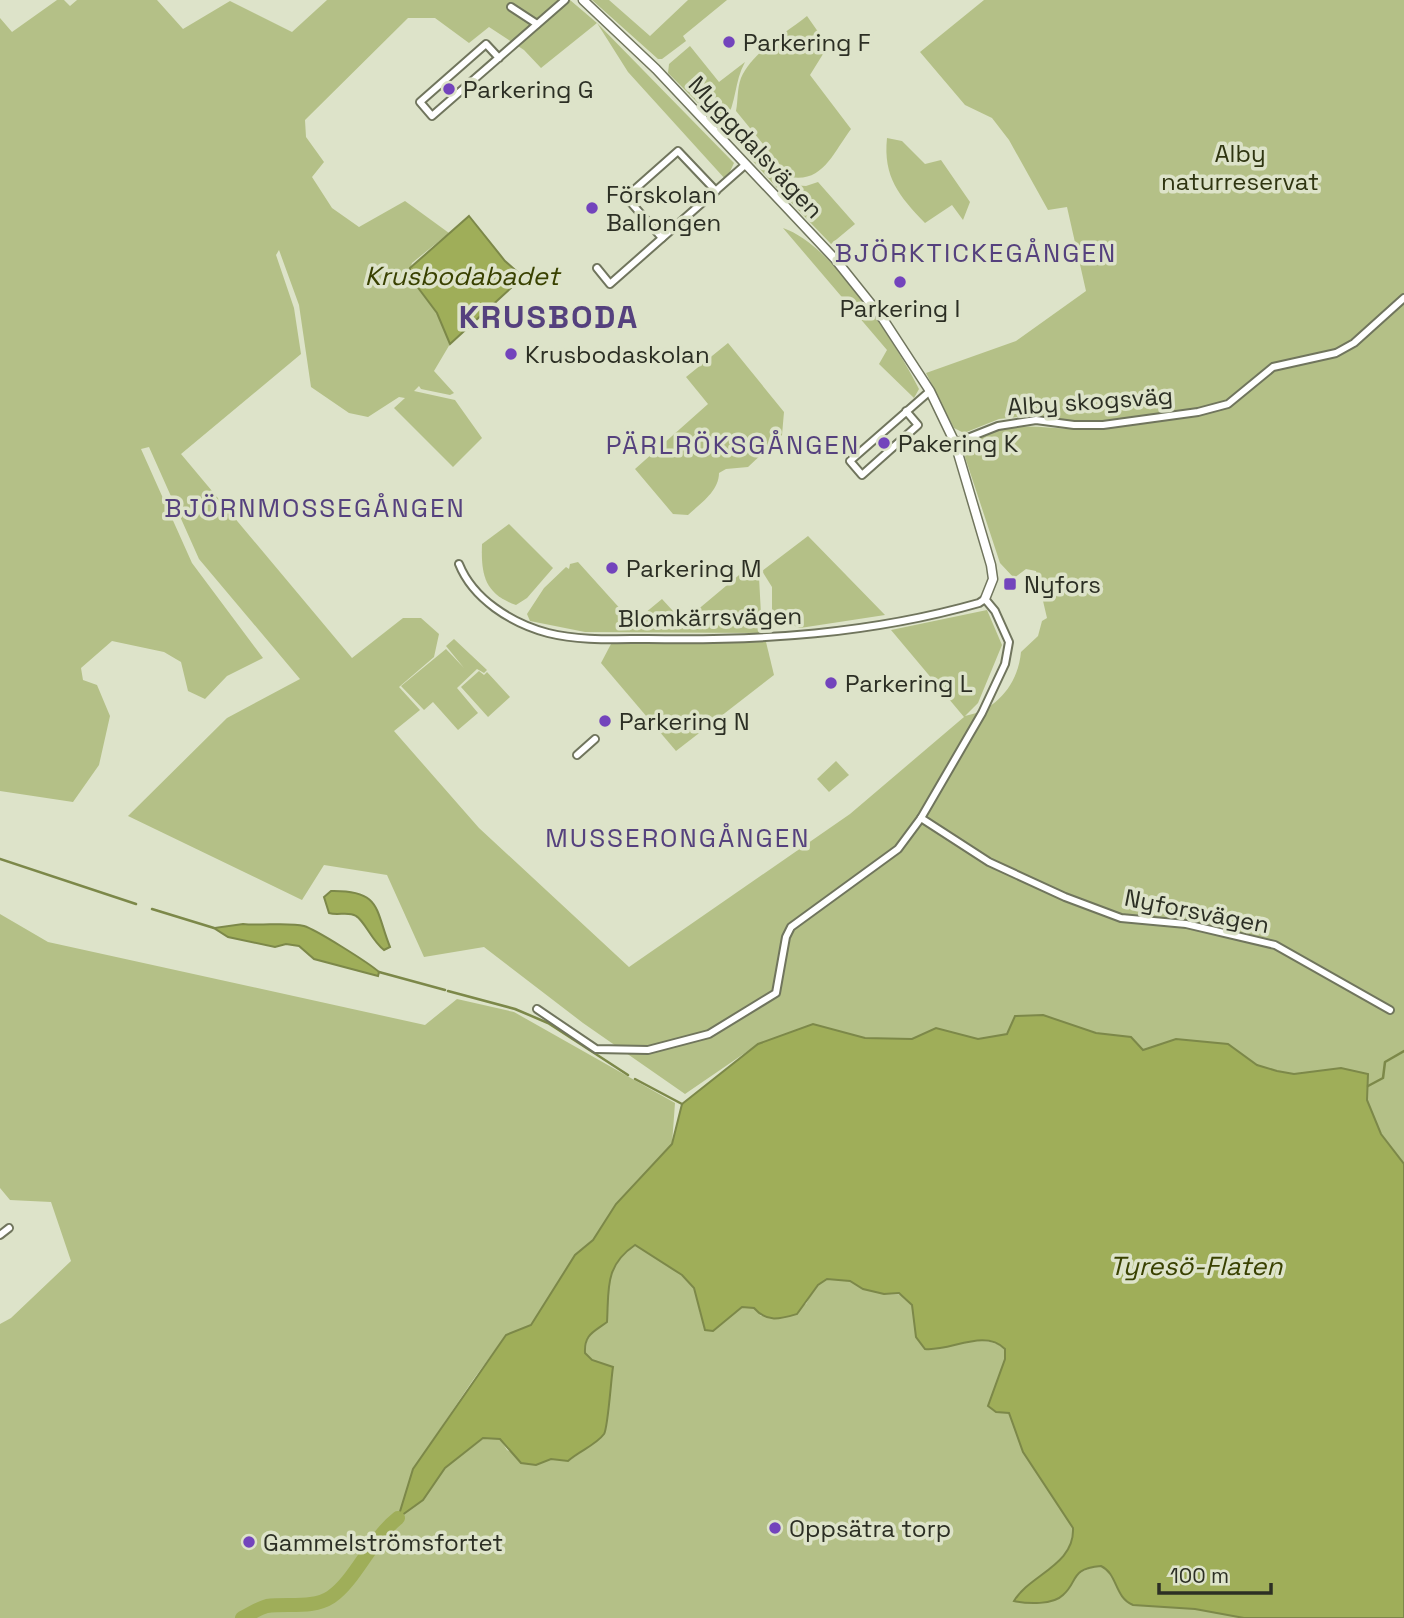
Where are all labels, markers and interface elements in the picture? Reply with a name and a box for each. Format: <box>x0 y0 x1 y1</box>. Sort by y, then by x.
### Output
place label: Parkering F <box>743 27 871 58</box>
marker: Parkering F <box>721 34 737 50</box>
street label: Myggdalsvägen <box>682 69 830 225</box>
place label: Parkering G <box>463 74 594 105</box>
marker: Parkering G <box>441 81 457 97</box>
park label: Alby naturreservat <box>1161 138 1319 197</box>
place label: Förskolan Ballongen <box>606 179 721 238</box>
marker: Förskolan Ballongen <box>584 200 600 216</box>
district label: BJÖRKTICKEGÅNGEN <box>835 236 1117 270</box>
water label: Krusbodabadet <box>365 259 561 293</box>
marker: Parkering I <box>892 274 908 290</box>
place label: Parkering I <box>840 293 960 324</box>
district label: KRUSBODA <box>459 297 639 337</box>
place label: Krusbodaskolan <box>525 339 710 370</box>
marker: Krusbodaskolan <box>503 346 519 362</box>
street label: Alby skogsväg <box>1006 380 1174 422</box>
district label: PÄRLRÖKSGÅNGEN <box>606 428 860 462</box>
place label: Pakering K <box>898 428 1019 459</box>
marker: Pakering K <box>876 435 892 451</box>
district label: BJÖRNMOSSEGÅNGEN <box>164 491 466 525</box>
place label: Parkering M <box>626 553 761 584</box>
marker: Parkering M <box>604 560 620 576</box>
place label: Nyfors <box>1024 569 1101 600</box>
marker: Nyfors <box>1002 576 1018 592</box>
street label: Blomkärrsvägen <box>618 600 802 634</box>
place label: Parkering L <box>845 668 973 699</box>
marker: Parkering L <box>823 675 839 691</box>
place label: Parkering N <box>619 706 750 737</box>
marker: Parkering N <box>597 713 613 729</box>
district label: MUSSERONGÅNGEN <box>545 821 811 855</box>
street label: Nyforsvägen <box>1122 882 1272 940</box>
water label: Tyresö-Flaten <box>1110 1249 1283 1283</box>
place label: Oppsätra torp <box>789 1513 951 1544</box>
marker: Oppsätra torp <box>767 1520 783 1536</box>
place label: Gammelströmsfortet <box>263 1527 503 1558</box>
marker: Gammelströmsfortet <box>241 1534 257 1550</box>
scale bar <box>1159 1552 1271 1596</box>
text: 100 m <box>1170 1562 1229 1589</box>

